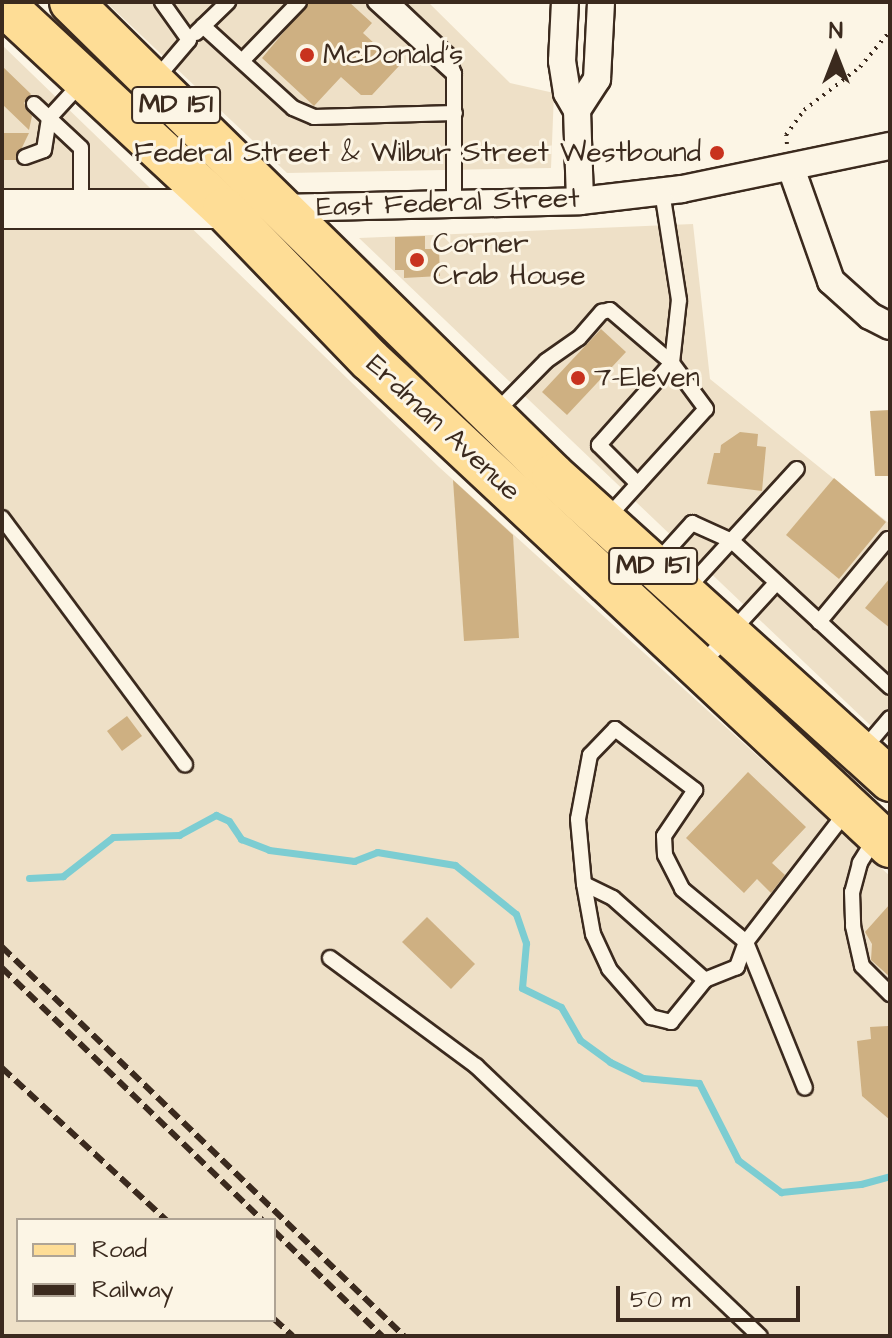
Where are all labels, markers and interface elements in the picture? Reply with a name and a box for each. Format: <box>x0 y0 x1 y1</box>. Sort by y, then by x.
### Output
north arrow <box>796 16 876 96</box>
text: N <box>829 16 843 47</box>
place label: McDonald's <box>323 38 463 72</box>
marker: McDonald's <box>298 46 316 64</box>
road number: MD 151 <box>130 83 222 127</box>
place label: Federal Street & Wilbur Street Westbound <box>134 136 701 170</box>
marker: Federal Street & Wilbur Street Westbound <box>708 144 726 162</box>
street label: East Federal Street <box>316 182 580 224</box>
place label: Corner Crab House <box>433 227 586 293</box>
marker: Corner Crab House <box>408 251 426 269</box>
street label: Erdman Avenue <box>359 348 527 508</box>
place label: 7-Eleven <box>594 361 700 395</box>
marker: 7-Eleven <box>569 369 587 387</box>
road number: MD 151 <box>607 544 699 588</box>
legend <box>16 1218 276 1322</box>
text: Road <box>92 1233 147 1267</box>
scale bar <box>620 1270 804 1320</box>
text: Railway <box>92 1273 174 1307</box>
text: 50 m <box>630 1283 690 1317</box>

